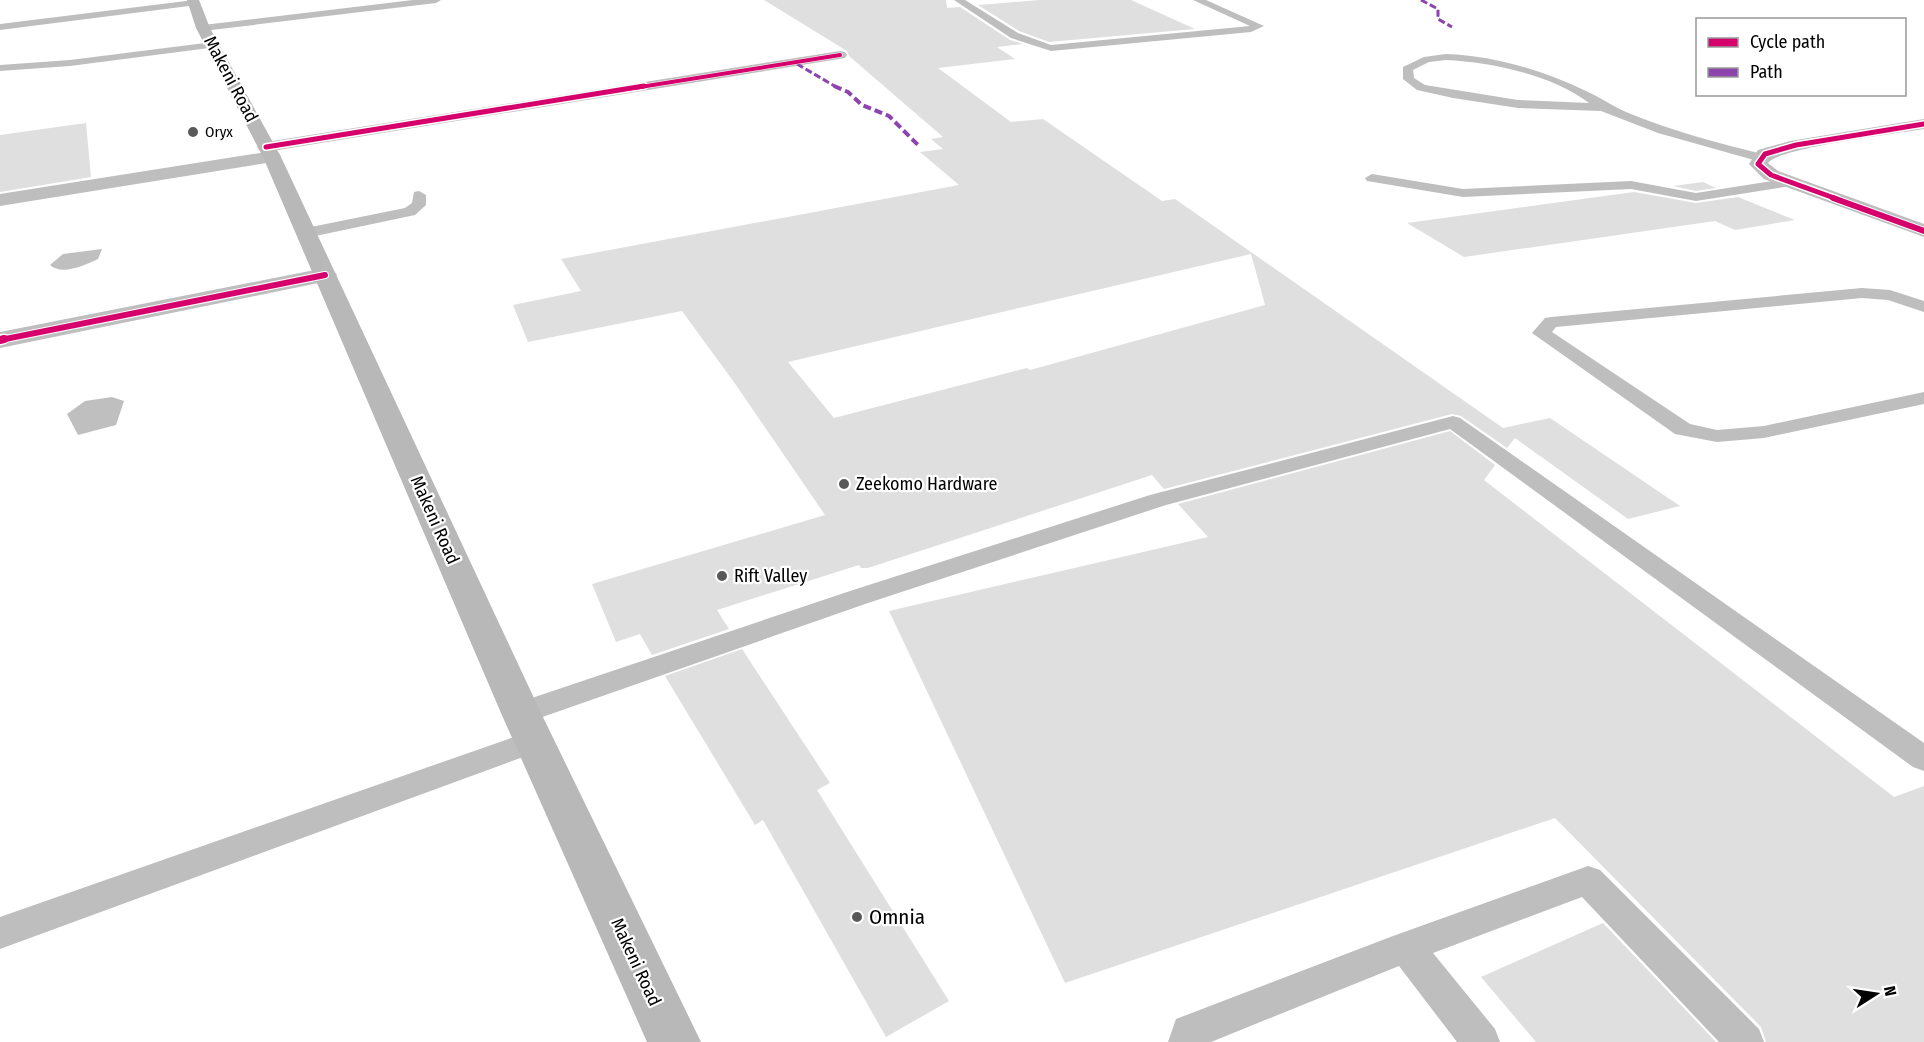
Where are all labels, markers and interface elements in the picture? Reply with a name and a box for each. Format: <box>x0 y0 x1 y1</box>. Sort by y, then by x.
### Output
legend <box>1696 18 1906 96</box>
text: Cycle path <box>1750 31 1825 53</box>
street label: Makeni Road <box>199 32 263 126</box>
text: Path <box>1750 61 1783 83</box>
place label: Oryx <box>205 123 233 141</box>
marker: Oryx <box>186 125 200 139</box>
street label: Makeni Road <box>406 472 464 568</box>
place label: Zeekomo Hardware <box>856 473 997 495</box>
marker: Zeekomo Hardware <box>837 477 851 491</box>
place label: Rift Valley <box>734 565 807 587</box>
marker: Rift Valley <box>715 569 729 583</box>
place label: Omnia <box>869 904 925 930</box>
marker: Omnia <box>850 910 864 924</box>
street label: Makeni Road <box>606 915 666 1009</box>
north arrow <box>1846 964 1906 1024</box>
text: N <box>1880 984 1900 998</box>

